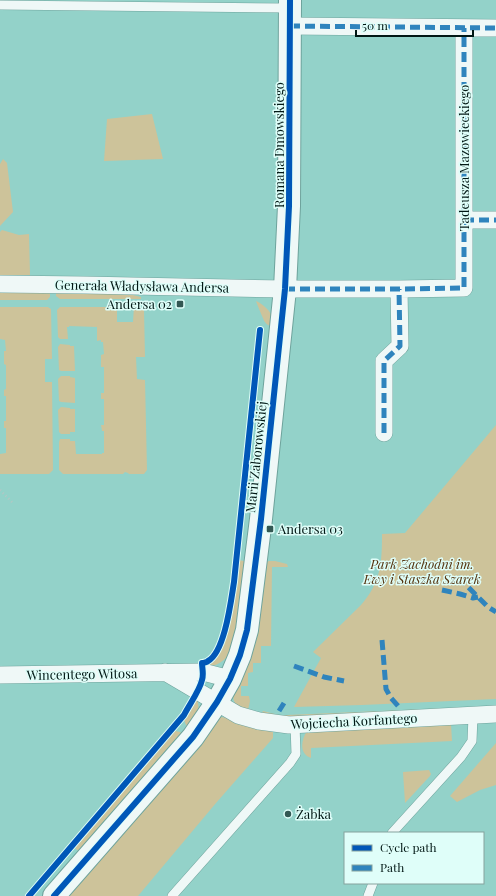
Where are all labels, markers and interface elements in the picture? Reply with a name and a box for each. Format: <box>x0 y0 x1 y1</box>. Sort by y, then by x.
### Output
scale bar <box>356 12 473 38</box>
text: 50 m <box>362 17 388 33</box>
street label: Romana Dmowskiego <box>270 82 287 208</box>
street label: Tadeusza Mazowieckiego <box>455 85 472 231</box>
street label: Generała Władysława Andersa <box>55 275 230 296</box>
place label: Andersa 02 <box>106 295 172 312</box>
marker: Andersa 02 <box>175 299 185 309</box>
street label: Marii Zaborowskiej <box>241 400 270 514</box>
place label: Andersa 03 <box>277 520 343 537</box>
marker: Andersa 03 <box>265 524 275 534</box>
park label: Park Zachodni im. Ewy i Staszka Szarek <box>363 555 481 587</box>
street label: Wincentego Witosa <box>25 664 138 683</box>
street label: Wojciecha Korfantego <box>289 709 418 732</box>
place label: Żabka <box>296 805 331 822</box>
marker: Żabka <box>283 809 293 819</box>
legend <box>344 832 484 884</box>
text: Cycle path <box>380 839 437 855</box>
text: Path <box>380 859 404 875</box>

